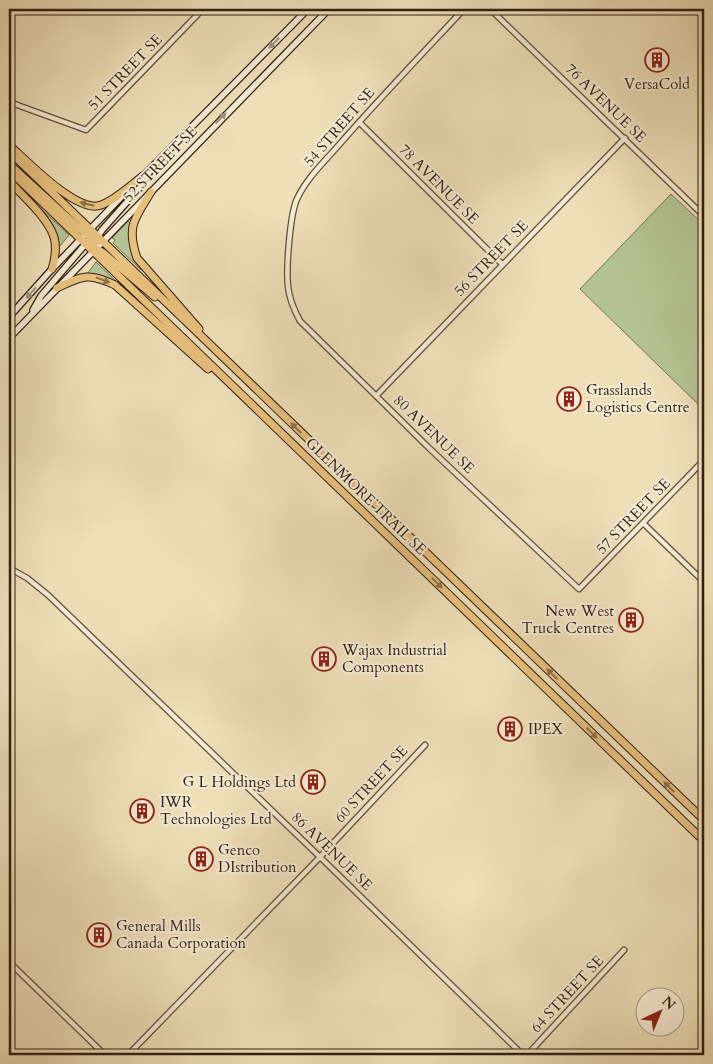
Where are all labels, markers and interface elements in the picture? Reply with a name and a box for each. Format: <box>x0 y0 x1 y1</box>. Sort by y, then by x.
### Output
street label: 51 STREET SE <box>84 30 166 114</box>
one-way arrow <box>268 37 280 49</box>
building icon: VersaCold <box>644 47 670 73</box>
street label: 76 AVENUE SE <box>561 59 651 147</box>
place label: VersaCold <box>624 74 690 94</box>
street label: 54 STREET SE <box>299 83 379 171</box>
one-way arrow <box>215 113 227 125</box>
street label: 52 STREET SE <box>119 122 201 206</box>
street label: 78 AVENUE SE <box>395 140 483 228</box>
one-way arrow <box>79 200 94 208</box>
street label: 56 STREET SE <box>450 216 532 300</box>
one-way arrow <box>96 276 111 284</box>
one-way arrow <box>25 287 36 300</box>
place label: Grasslands Logistics Centre <box>586 380 690 417</box>
building icon: Grasslands Logistics Centre <box>556 386 582 412</box>
street label: 80 AVENUE SE <box>389 390 479 478</box>
one-way arrow <box>290 422 302 434</box>
street label: GLENMORE TRAIL SE <box>301 433 431 559</box>
street label: 57 STREET SE <box>592 474 674 558</box>
one-way arrow <box>431 577 443 589</box>
place label: New West Truck Centres <box>522 601 614 638</box>
building icon: New West Truck Centres <box>618 607 644 633</box>
place label: Wajax Industrial Components <box>341 640 447 677</box>
building icon: Wajax Industrial Components <box>311 646 337 672</box>
one-way arrow <box>546 668 558 680</box>
building icon: IPEX <box>497 716 523 742</box>
place label: IPEX <box>528 719 563 739</box>
one-way arrow <box>586 727 598 739</box>
street label: 60 STREET SE <box>330 741 412 827</box>
building icon: G L Holdings Ltd <box>300 769 326 795</box>
place label: G L Holdings Ltd <box>183 772 296 792</box>
one-way arrow <box>663 781 675 793</box>
place label: IWR Technologies Ltd <box>160 792 272 829</box>
building icon: IWR Technologies Ltd <box>129 798 155 824</box>
street label: 86 AVENUE SE <box>287 807 377 895</box>
place label: Genco DIstribution <box>218 840 297 877</box>
building icon: Genco DIstribution <box>188 846 214 872</box>
place label: General Mills Canada Corporation <box>116 916 247 953</box>
building icon: General Mills Canada Corporation <box>86 922 112 948</box>
street label: 64 STREET SE <box>526 951 608 1037</box>
north arrow <box>636 986 686 1036</box>
text: N <box>658 992 680 1014</box>

